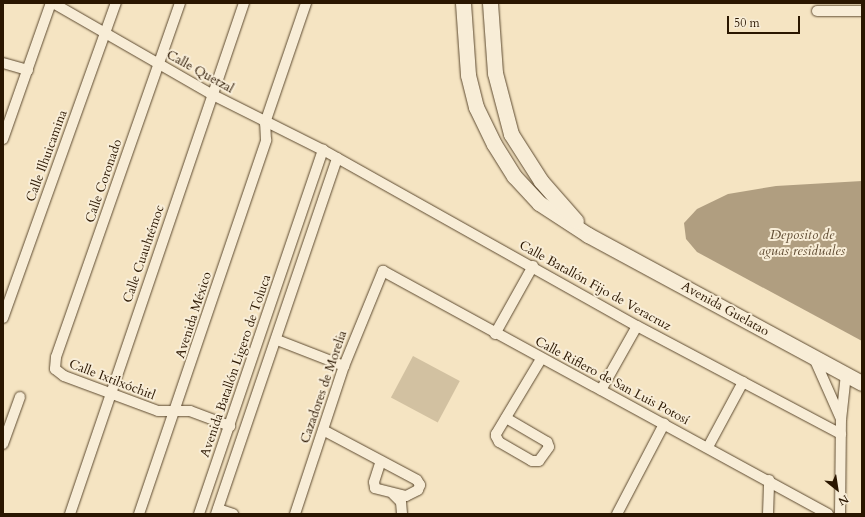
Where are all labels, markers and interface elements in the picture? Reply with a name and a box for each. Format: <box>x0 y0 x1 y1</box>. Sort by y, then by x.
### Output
scale bar <box>729 8 802 34</box>
text: 50 m <box>734 15 760 31</box>
street label: Calle Quetzal <box>164 47 236 97</box>
street label: Calle Ilhuicamina <box>23 108 71 204</box>
street label: Calle Coronado <box>82 137 126 225</box>
street label: Calle Cuauhtémoc <box>120 203 168 305</box>
water label: Deposito de aguas residuales <box>759 227 845 260</box>
street label: Calle Batallón Fijo de Veracruz <box>516 238 674 334</box>
street label: Avenida México <box>173 270 215 360</box>
street label: Avenida Batallón Ligero de Toluca <box>197 273 275 459</box>
street label: Avenida Guelatao <box>678 278 772 340</box>
street label: Cazadores de Morelia <box>297 329 351 445</box>
street label: Calle Riflero de San Luis Potosí <box>532 334 692 428</box>
street label: Calle Ixtilxóchitl <box>67 356 157 404</box>
north arrow <box>817 469 857 509</box>
text: N <box>835 491 851 509</box>

